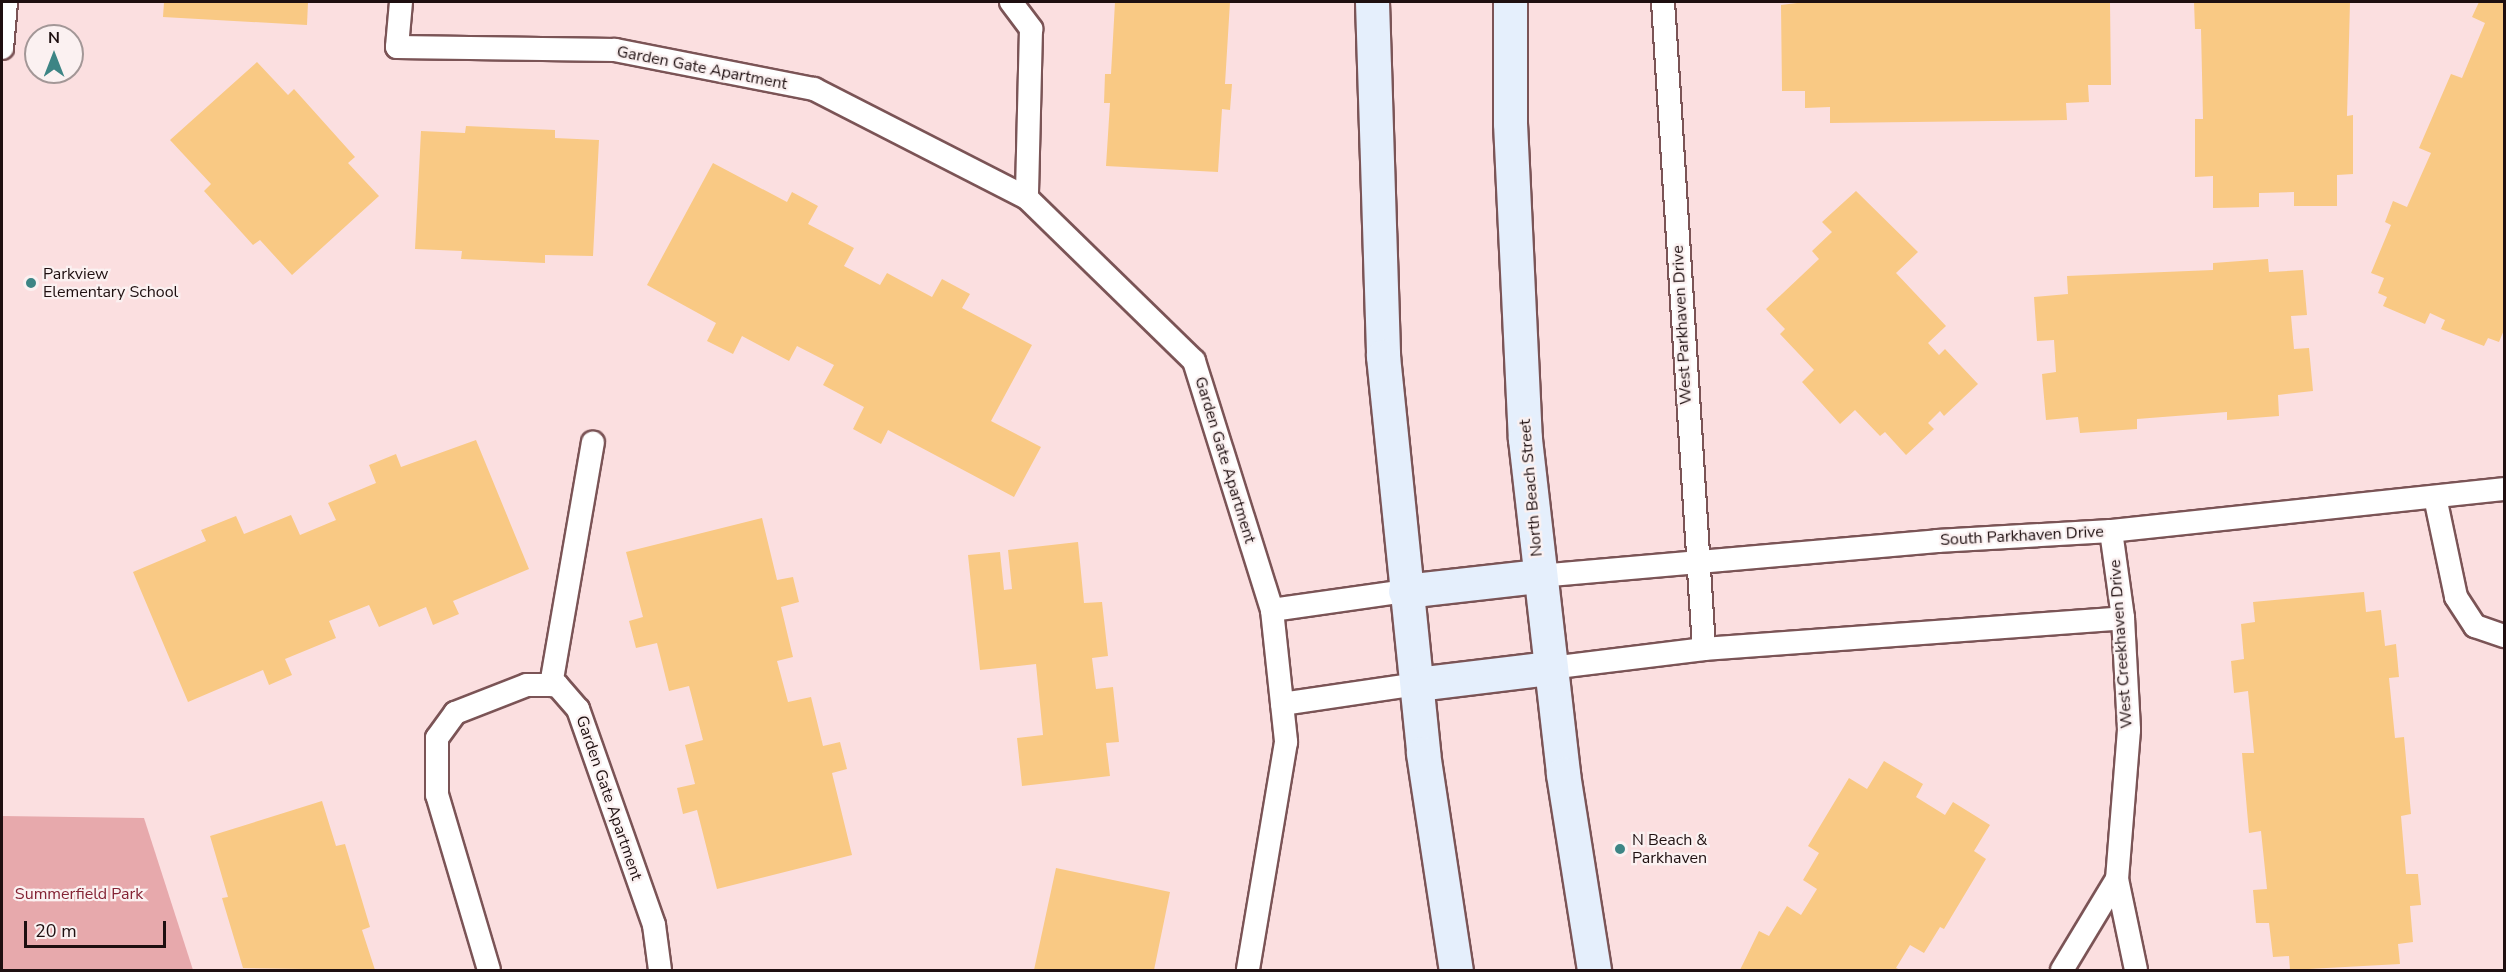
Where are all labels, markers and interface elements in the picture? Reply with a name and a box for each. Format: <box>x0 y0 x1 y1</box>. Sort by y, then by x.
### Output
north arrow <box>24 24 84 84</box>
text: N <box>48 27 60 49</box>
street label: Garden Gate Apartment <box>615 42 789 94</box>
street label: West Parkhaven Drive <box>1668 245 1696 405</box>
place label: Parkview Elementary School <box>43 264 178 302</box>
marker: Parkview Elementary School <box>24 276 38 290</box>
street label: Garden Gate Apartment <box>1191 374 1259 546</box>
street label: North Beach Street <box>1515 419 1547 557</box>
street label: South Parkhaven Drive <box>1940 522 2104 550</box>
street label: West Creekhaven Drive <box>2106 559 2136 729</box>
street label: Garden Gate Apartment <box>572 713 646 883</box>
place label: N Beach & Parkhaven <box>1632 830 1707 868</box>
marker: N Beach & Parkhaven <box>1613 842 1627 856</box>
park label: Summerfield Park <box>15 884 143 904</box>
scale bar <box>27 909 170 947</box>
text: 20 m <box>35 919 77 943</box>

